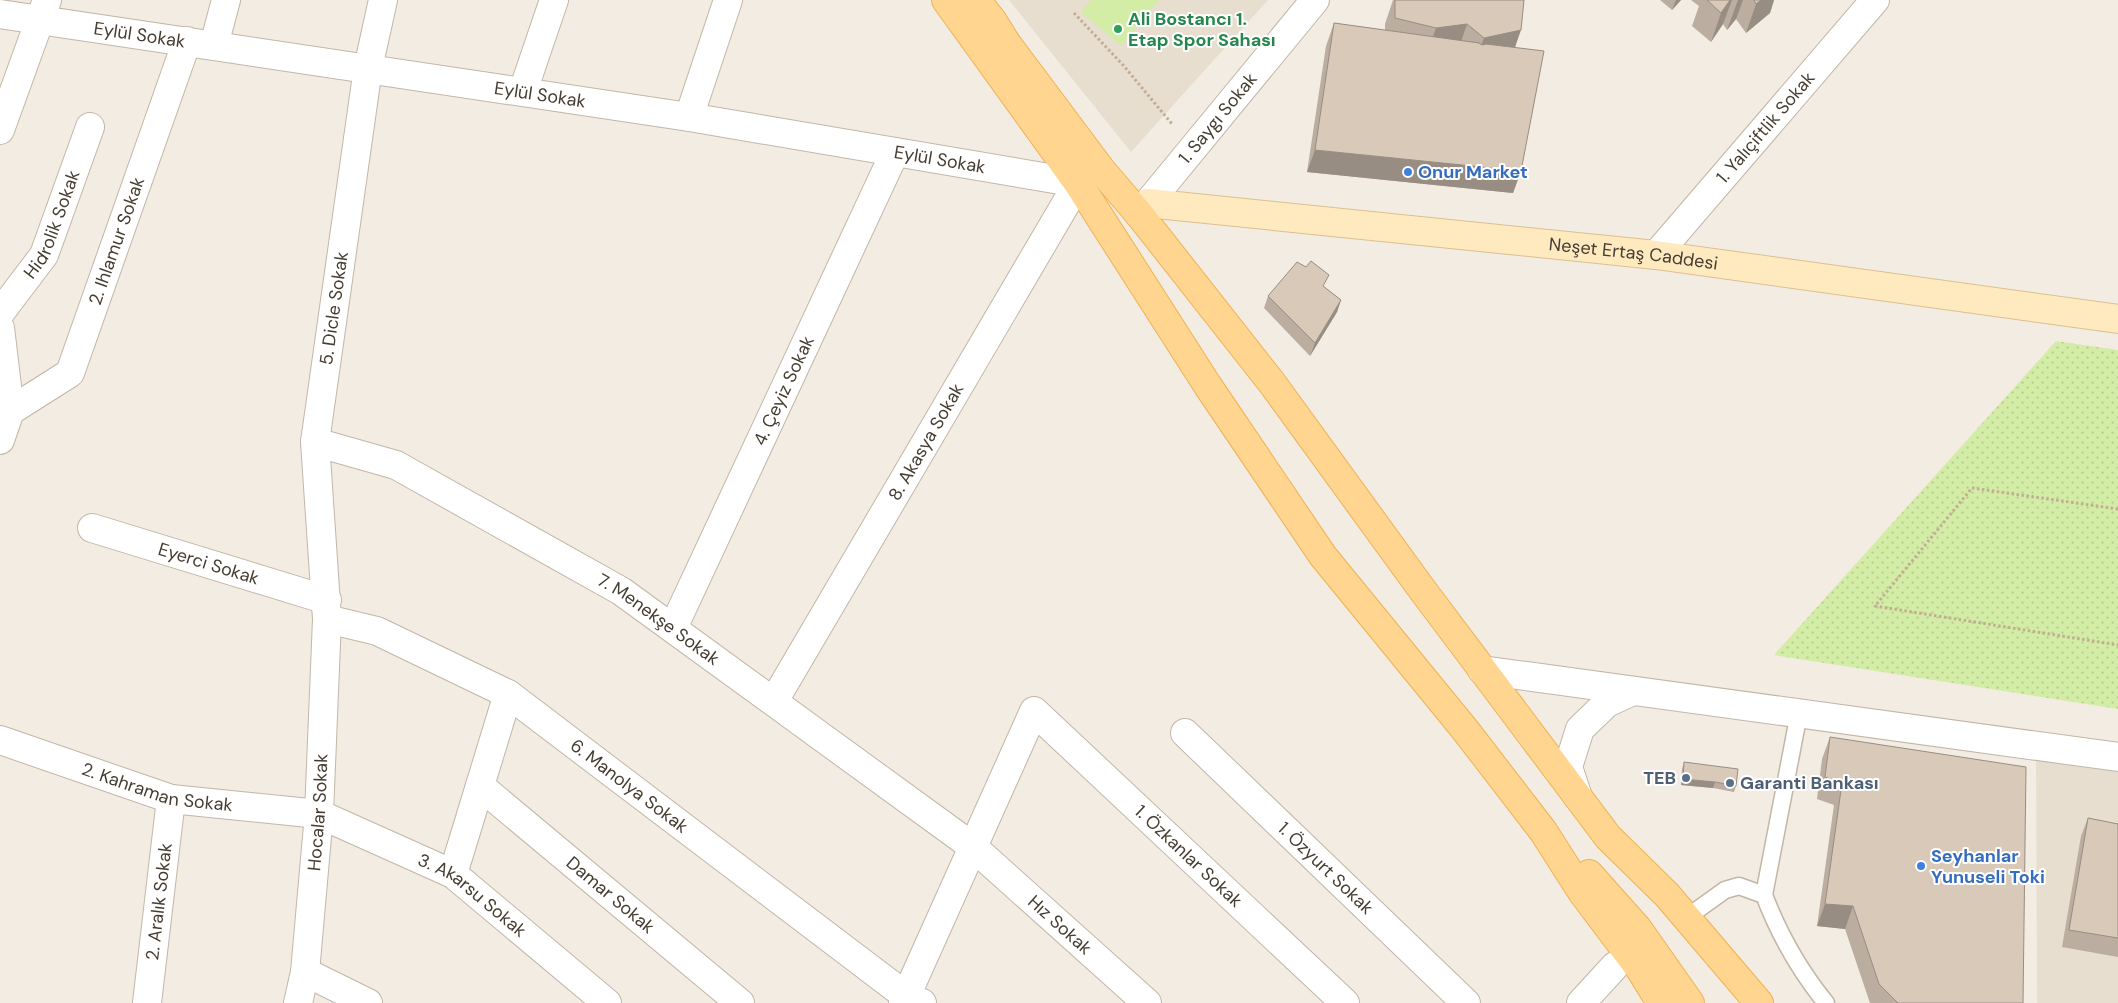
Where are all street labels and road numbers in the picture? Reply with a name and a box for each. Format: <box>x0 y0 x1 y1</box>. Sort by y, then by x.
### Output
street label: Eylül Sokak <box>92 16 187 54</box>
street label: 1. Yalıçiftlik Sokak <box>1711 67 1820 188</box>
street label: 1. Saygı Sokak <box>1173 68 1262 169</box>
street label: Eylül Sokak <box>493 76 587 113</box>
street label: Eylül Sokak <box>892 140 987 179</box>
street label: Hidrolik Sokak <box>18 167 85 284</box>
street label: 2. Ihlamur Sokak <box>83 174 150 308</box>
street label: Neşet Ertaş Caddesi <box>1548 232 1719 275</box>
street label: 5. Dicle Sokak <box>314 250 354 367</box>
street label: 4. Çeyiz Sokak <box>748 332 820 449</box>
street label: 8. Akasya Sokak <box>883 379 969 505</box>
street label: Eyerci Sokak <box>155 537 262 590</box>
street label: 7. Menekşe Sokak <box>593 568 724 671</box>
street label: 6. Manolya Sokak <box>565 734 693 838</box>
street label: Hocalar Sokak <box>302 753 333 872</box>
street label: 2. Kahraman Sokak <box>79 757 234 817</box>
street label: 1. Özkanlar Sokak <box>1129 800 1248 913</box>
street label: 1. Özyurt Sokak <box>1273 816 1379 920</box>
street label: 2. Aralık Sokak <box>140 842 178 962</box>
street label: 3. Akarsu Sokak <box>414 848 531 942</box>
street label: Damar Sokak <box>561 851 660 939</box>
street label: Hız Sokak <box>1023 890 1097 960</box>

